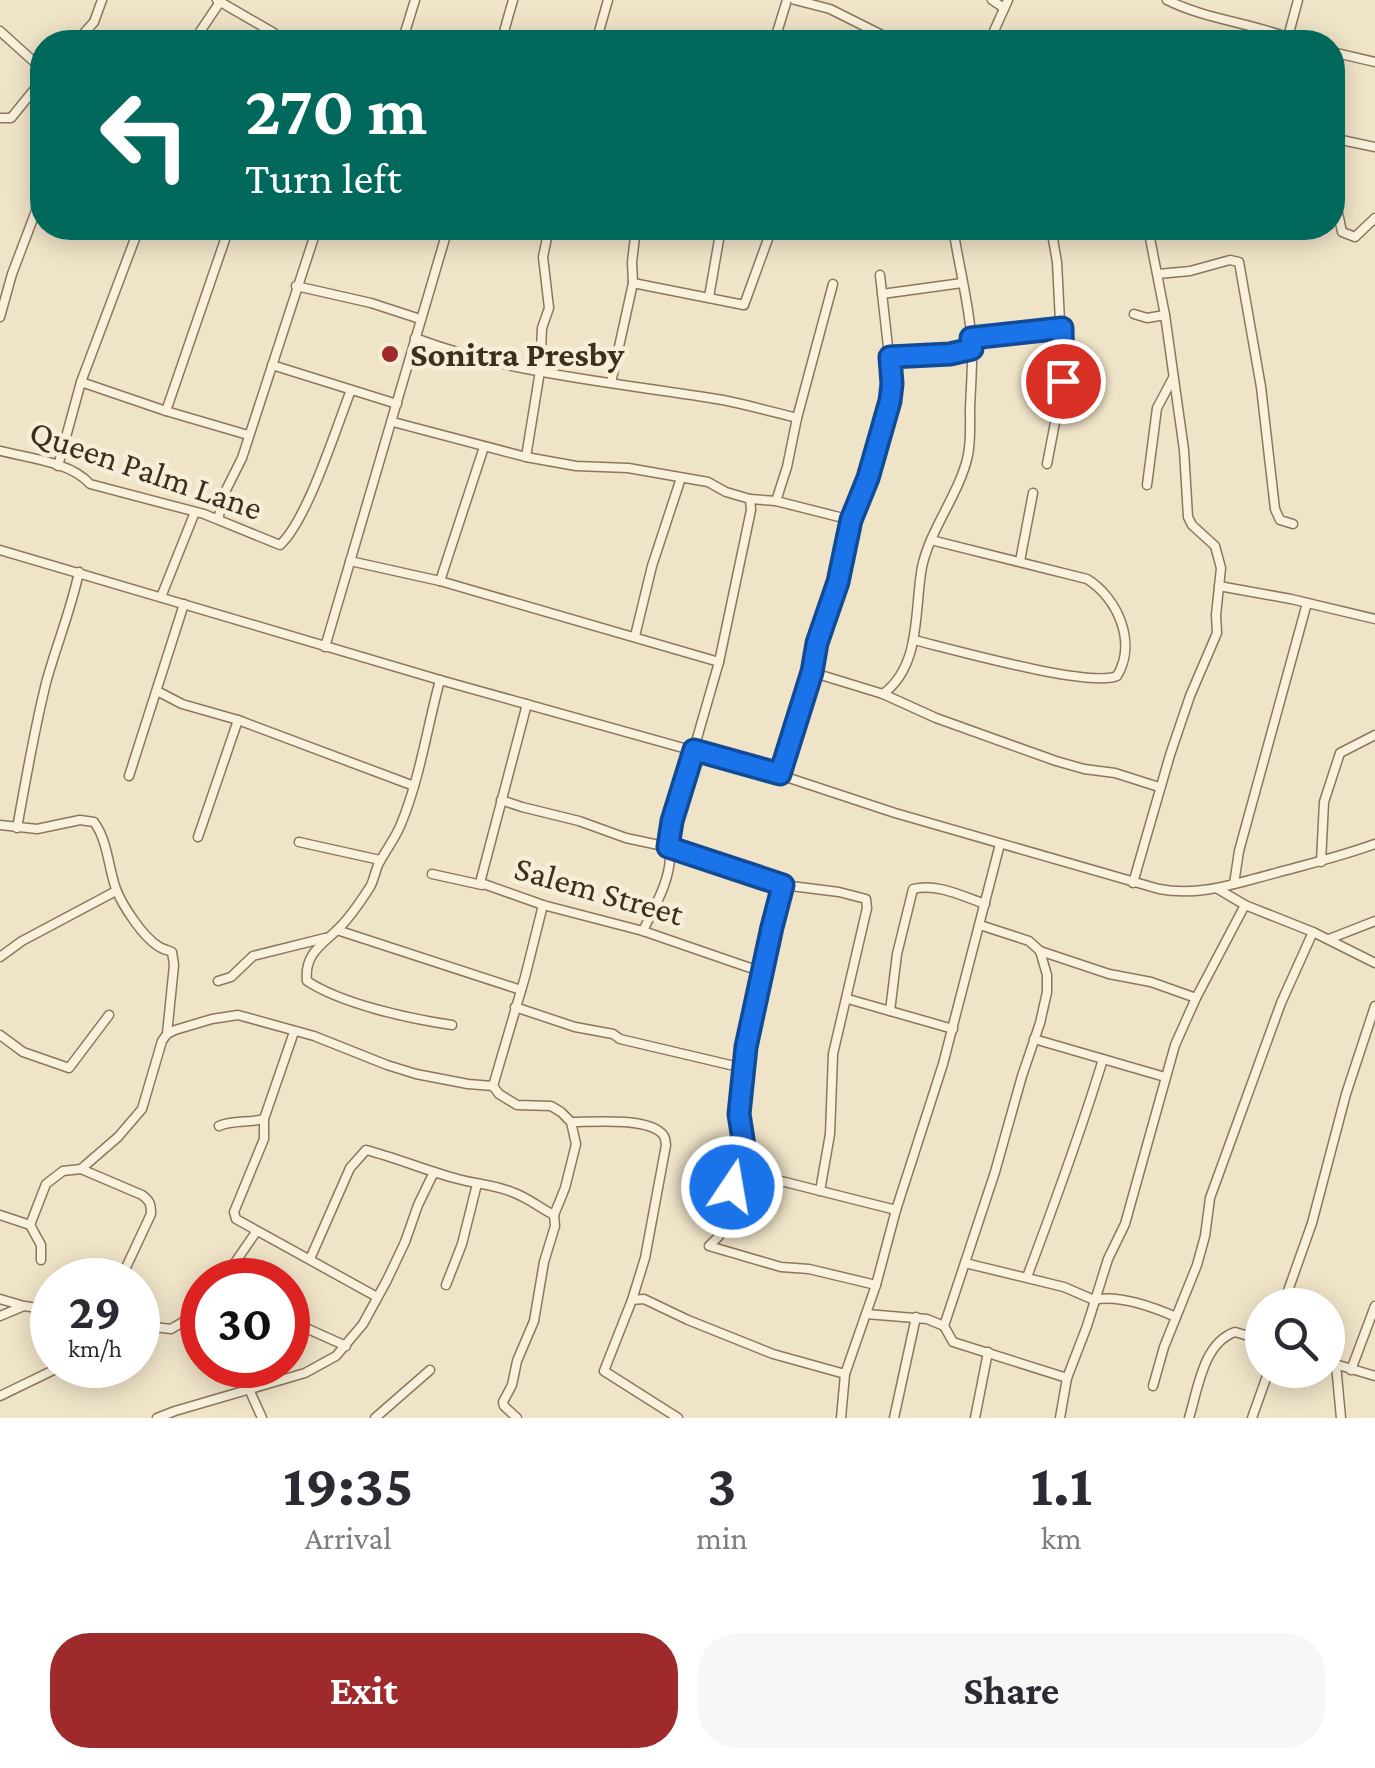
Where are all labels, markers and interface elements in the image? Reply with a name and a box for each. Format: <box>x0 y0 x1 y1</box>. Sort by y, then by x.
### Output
icon: left <box>80 70 210 200</box>
text: 270 m <box>245 71 427 149</box>
text: Turn left <box>245 153 402 203</box>
place label: Sonitra Presby <box>410 335 625 374</box>
pin <box>1021 339 1106 424</box>
marker: Sonitra Presby <box>379 343 401 365</box>
icon: arrive <box>1036 354 1091 409</box>
street label: Queen Palm Lane <box>25 412 267 528</box>
street label: Salem Street <box>510 848 688 934</box>
position arrow <box>680 1135 784 1239</box>
speed limit sign: 30 <box>180 1258 310 1388</box>
text: 29 <box>69 1283 121 1339</box>
map controls <box>1245 1288 1345 1388</box>
button: search <box>1245 1288 1345 1388</box>
text: km/h <box>68 1335 122 1362</box>
text: 19:35 <box>283 1451 413 1518</box>
text: 3 <box>707 1451 737 1518</box>
text: 1.1 <box>1031 1451 1092 1518</box>
text: Arrival <box>305 1520 392 1556</box>
text: min <box>696 1520 748 1556</box>
text: km <box>1041 1520 1082 1556</box>
button: Exit <box>50 1633 678 1748</box>
button: Share <box>698 1633 1325 1748</box>

